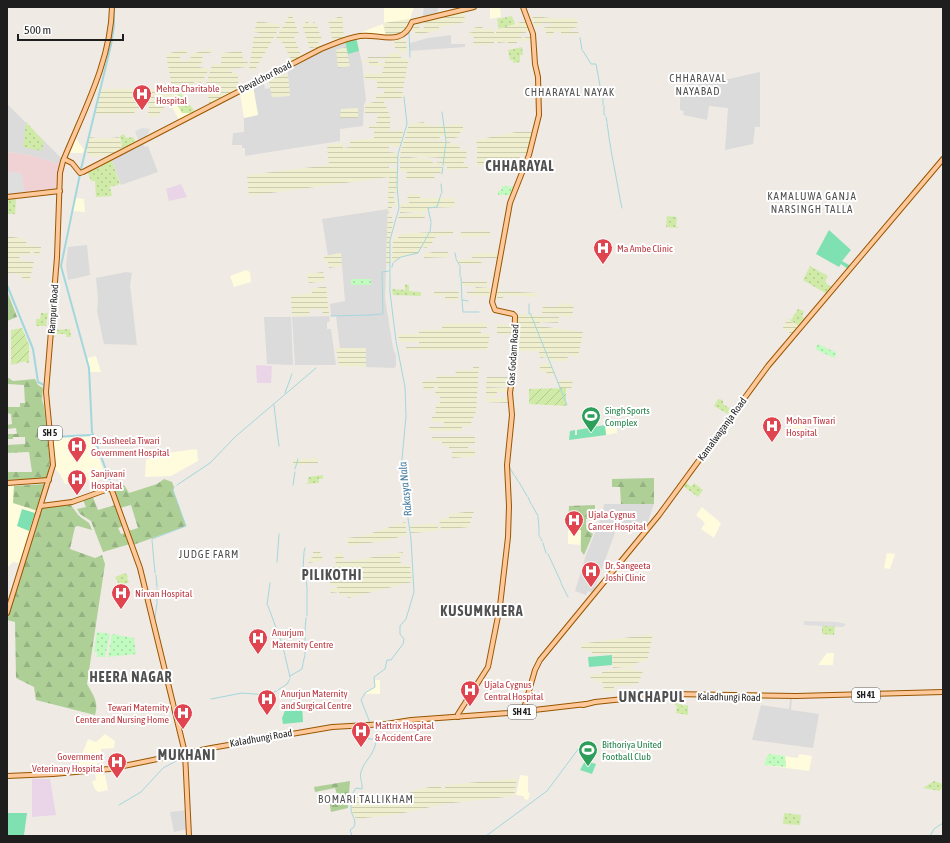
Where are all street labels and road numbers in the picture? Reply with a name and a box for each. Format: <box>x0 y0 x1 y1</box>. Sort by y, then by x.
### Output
street label: Devalchor Road <box>237 59 294 95</box>
street label: Rampur Road <box>46 284 60 334</box>
street label: Gas Godam Road <box>505 323 521 386</box>
street label: Kamalwaganja Road <box>695 395 749 463</box>
road number: SH 5 <box>38 426 62 440</box>
road number: SH 41 <box>852 688 880 702</box>
street label: Kaladhungi Road <box>697 691 761 703</box>
road number: SH 41 <box>508 705 536 719</box>
street label: Kaladhungi Road <box>229 727 293 749</box>

